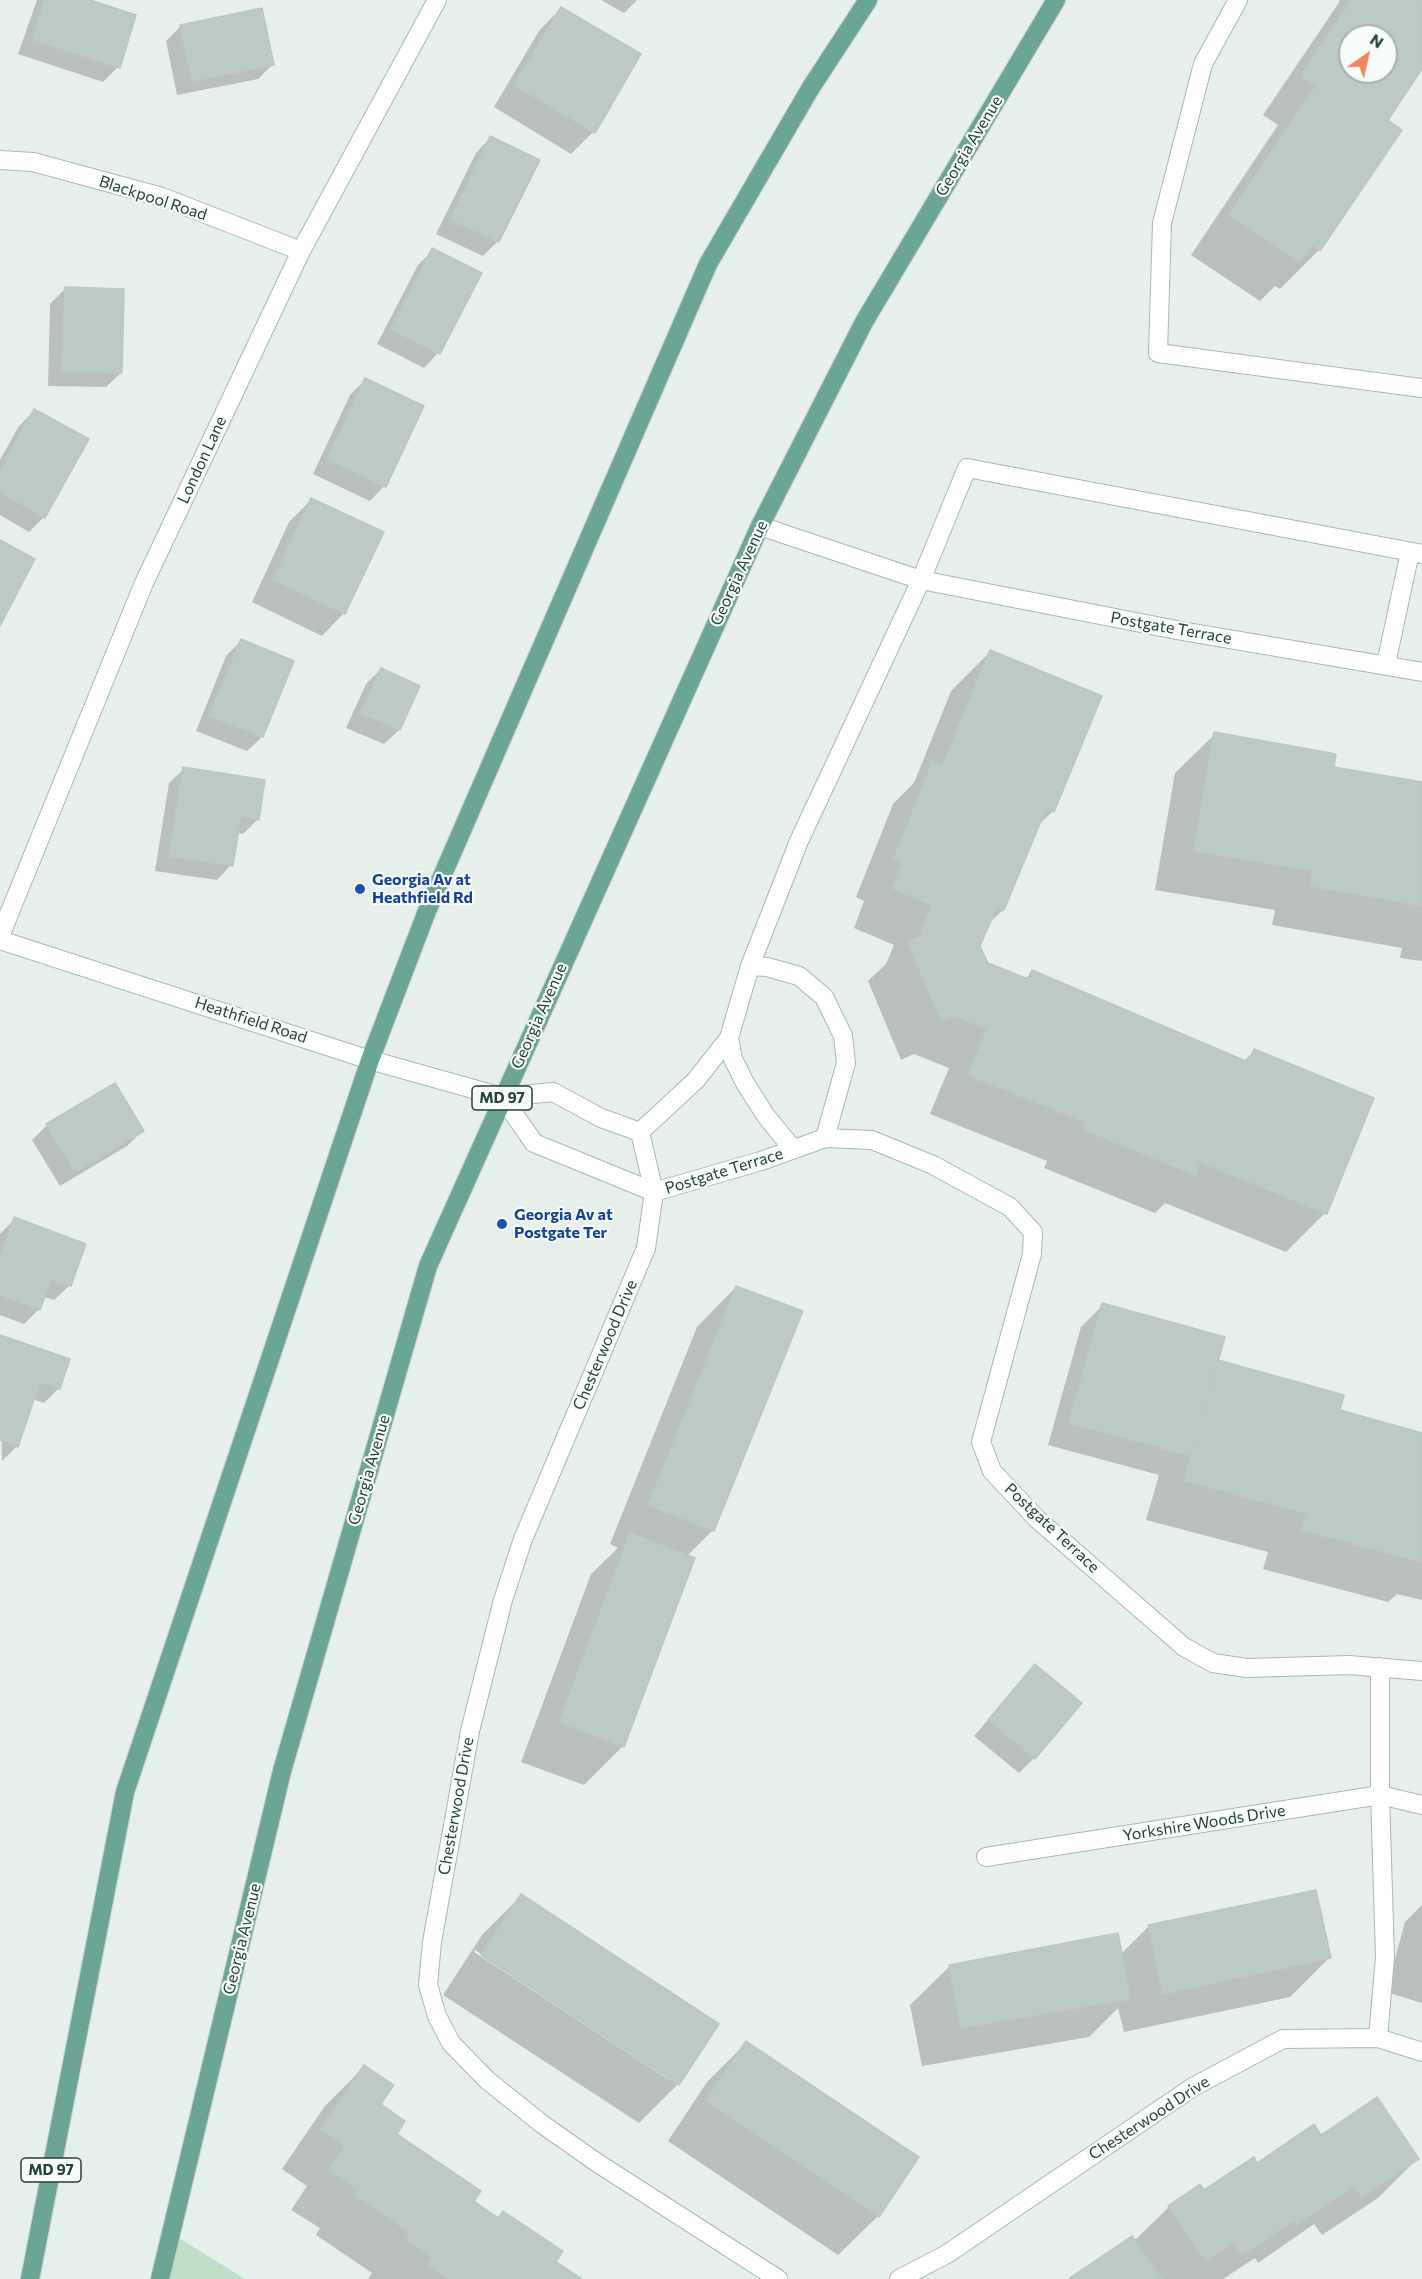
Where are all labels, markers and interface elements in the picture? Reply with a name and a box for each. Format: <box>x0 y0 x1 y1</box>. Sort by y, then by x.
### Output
north arrow <box>1338 24 1398 84</box>
text: N <box>1367 29 1388 52</box>
street label: Georgia Avenue <box>931 92 1007 200</box>
street label: Blackpool Road <box>97 171 209 225</box>
street label: London Lane <box>173 413 231 507</box>
street label: Georgia Avenue <box>706 517 772 629</box>
street label: Postgate Terrace <box>1109 608 1233 648</box>
place label: Georgia Av at Heathfield Rd <box>372 870 473 908</box>
marker: Georgia Av at Heathfield Rd <box>353 882 367 896</box>
street label: Georgia Avenue <box>507 960 571 1072</box>
street label: Heathfield Road <box>192 993 310 1047</box>
road number: MD 97 <box>472 1086 532 1110</box>
street label: Postgate Terrace <box>663 1144 785 1198</box>
place label: Georgia Av at Postgate Ter <box>514 1205 613 1243</box>
marker: Georgia Av at Postgate Ter <box>495 1217 509 1231</box>
street label: Chesterwood Drive <box>569 1277 641 1413</box>
street label: Georgia Avenue <box>344 1413 394 1527</box>
street label: Postgate Terrace <box>1001 1479 1103 1577</box>
street label: Chesterwood Drive <box>434 1736 478 1876</box>
street label: Yorkshire Woods Drive <box>1121 1801 1287 1845</box>
street label: Georgia Avenue <box>219 1882 265 1996</box>
street label: Chesterwood Drive <box>1085 2072 1213 2164</box>
road number: MD 97 <box>21 2158 81 2182</box>

